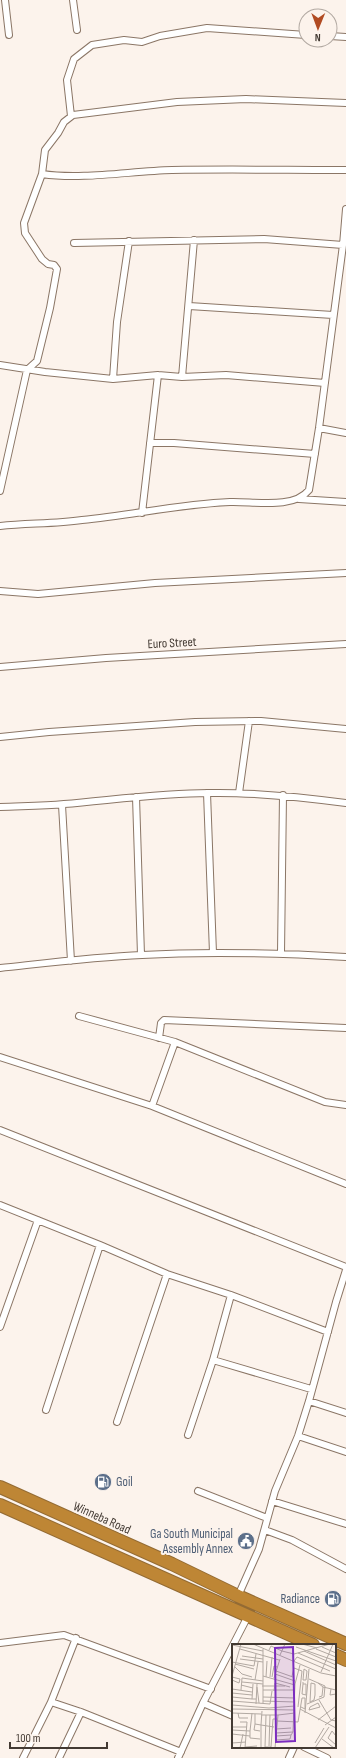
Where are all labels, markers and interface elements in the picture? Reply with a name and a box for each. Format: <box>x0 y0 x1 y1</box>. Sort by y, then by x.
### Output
north arrow <box>298 8 338 48</box>
text: N <box>315 31 321 44</box>
street label: Euro Street <box>147 634 197 652</box>
fuel station icon: Goil <box>93 1472 113 1492</box>
place label: Goil <box>116 1474 133 1490</box>
street label: Winneba Road <box>71 1498 133 1538</box>
place label: Ga South Municipal Assembly Annex <box>150 1526 233 1557</box>
public building icon: Ga South Municipal Assembly Annex <box>236 1531 256 1551</box>
fuel station icon: Radiance <box>323 1589 343 1609</box>
place label: Radiance <box>280 1591 320 1607</box>
inset map <box>232 1644 336 1748</box>
scale bar <box>10 1724 107 1750</box>
text: 100 m <box>16 1731 41 1746</box>

